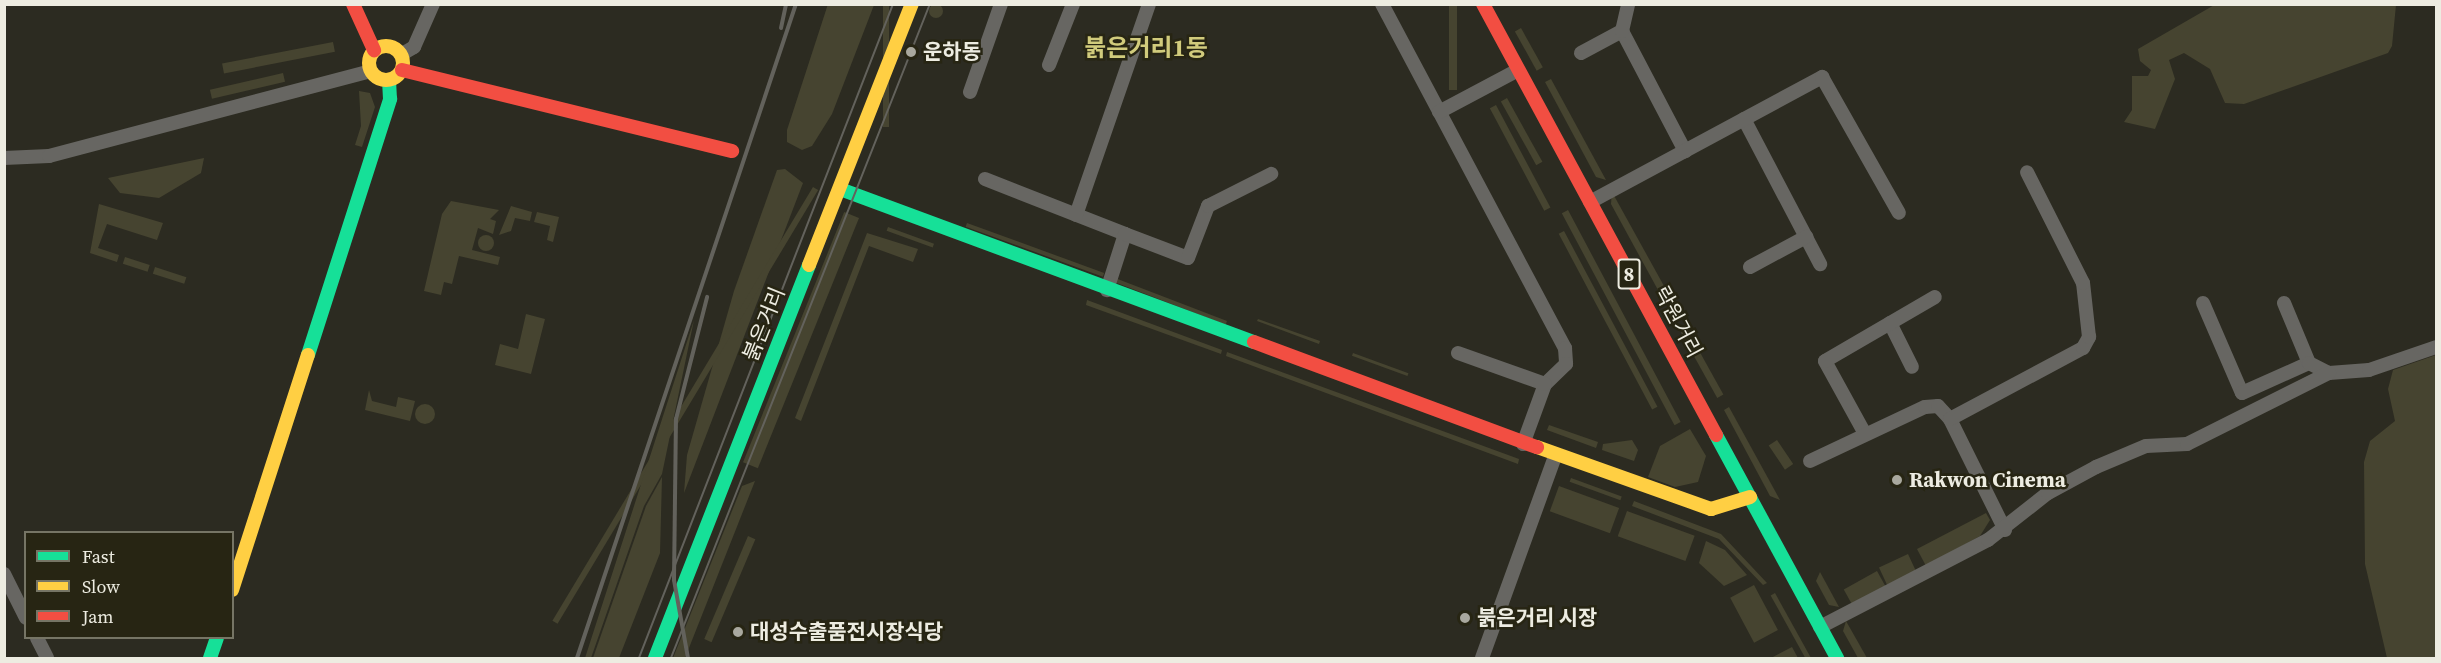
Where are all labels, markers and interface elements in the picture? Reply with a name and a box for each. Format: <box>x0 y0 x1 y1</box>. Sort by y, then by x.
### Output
district label: 붉은거리1동 <box>1084 34 1208 62</box>
place label: 운하동 <box>923 39 981 65</box>
marker: 운하동 <box>904 45 918 59</box>
road number: 8 <box>1617 257 1641 291</box>
street label: 락원거리 <box>1649 282 1707 362</box>
street label: 붉은거리 <box>738 283 790 365</box>
place label: Rakwon Cinema <box>1909 467 2066 493</box>
marker: Rakwon Cinema <box>1890 473 1904 487</box>
legend <box>24 531 234 639</box>
text: Fast <box>82 544 115 569</box>
text: Slow <box>82 574 120 599</box>
text: Jam <box>82 604 114 629</box>
place label: 붉은거리 시장 <box>1477 605 1597 631</box>
marker: 붉은거리 시장 <box>1458 611 1472 625</box>
place label: 대성수출품전시장식당 <box>750 619 943 645</box>
marker: 대성수출품전시장식당 <box>731 625 745 639</box>

